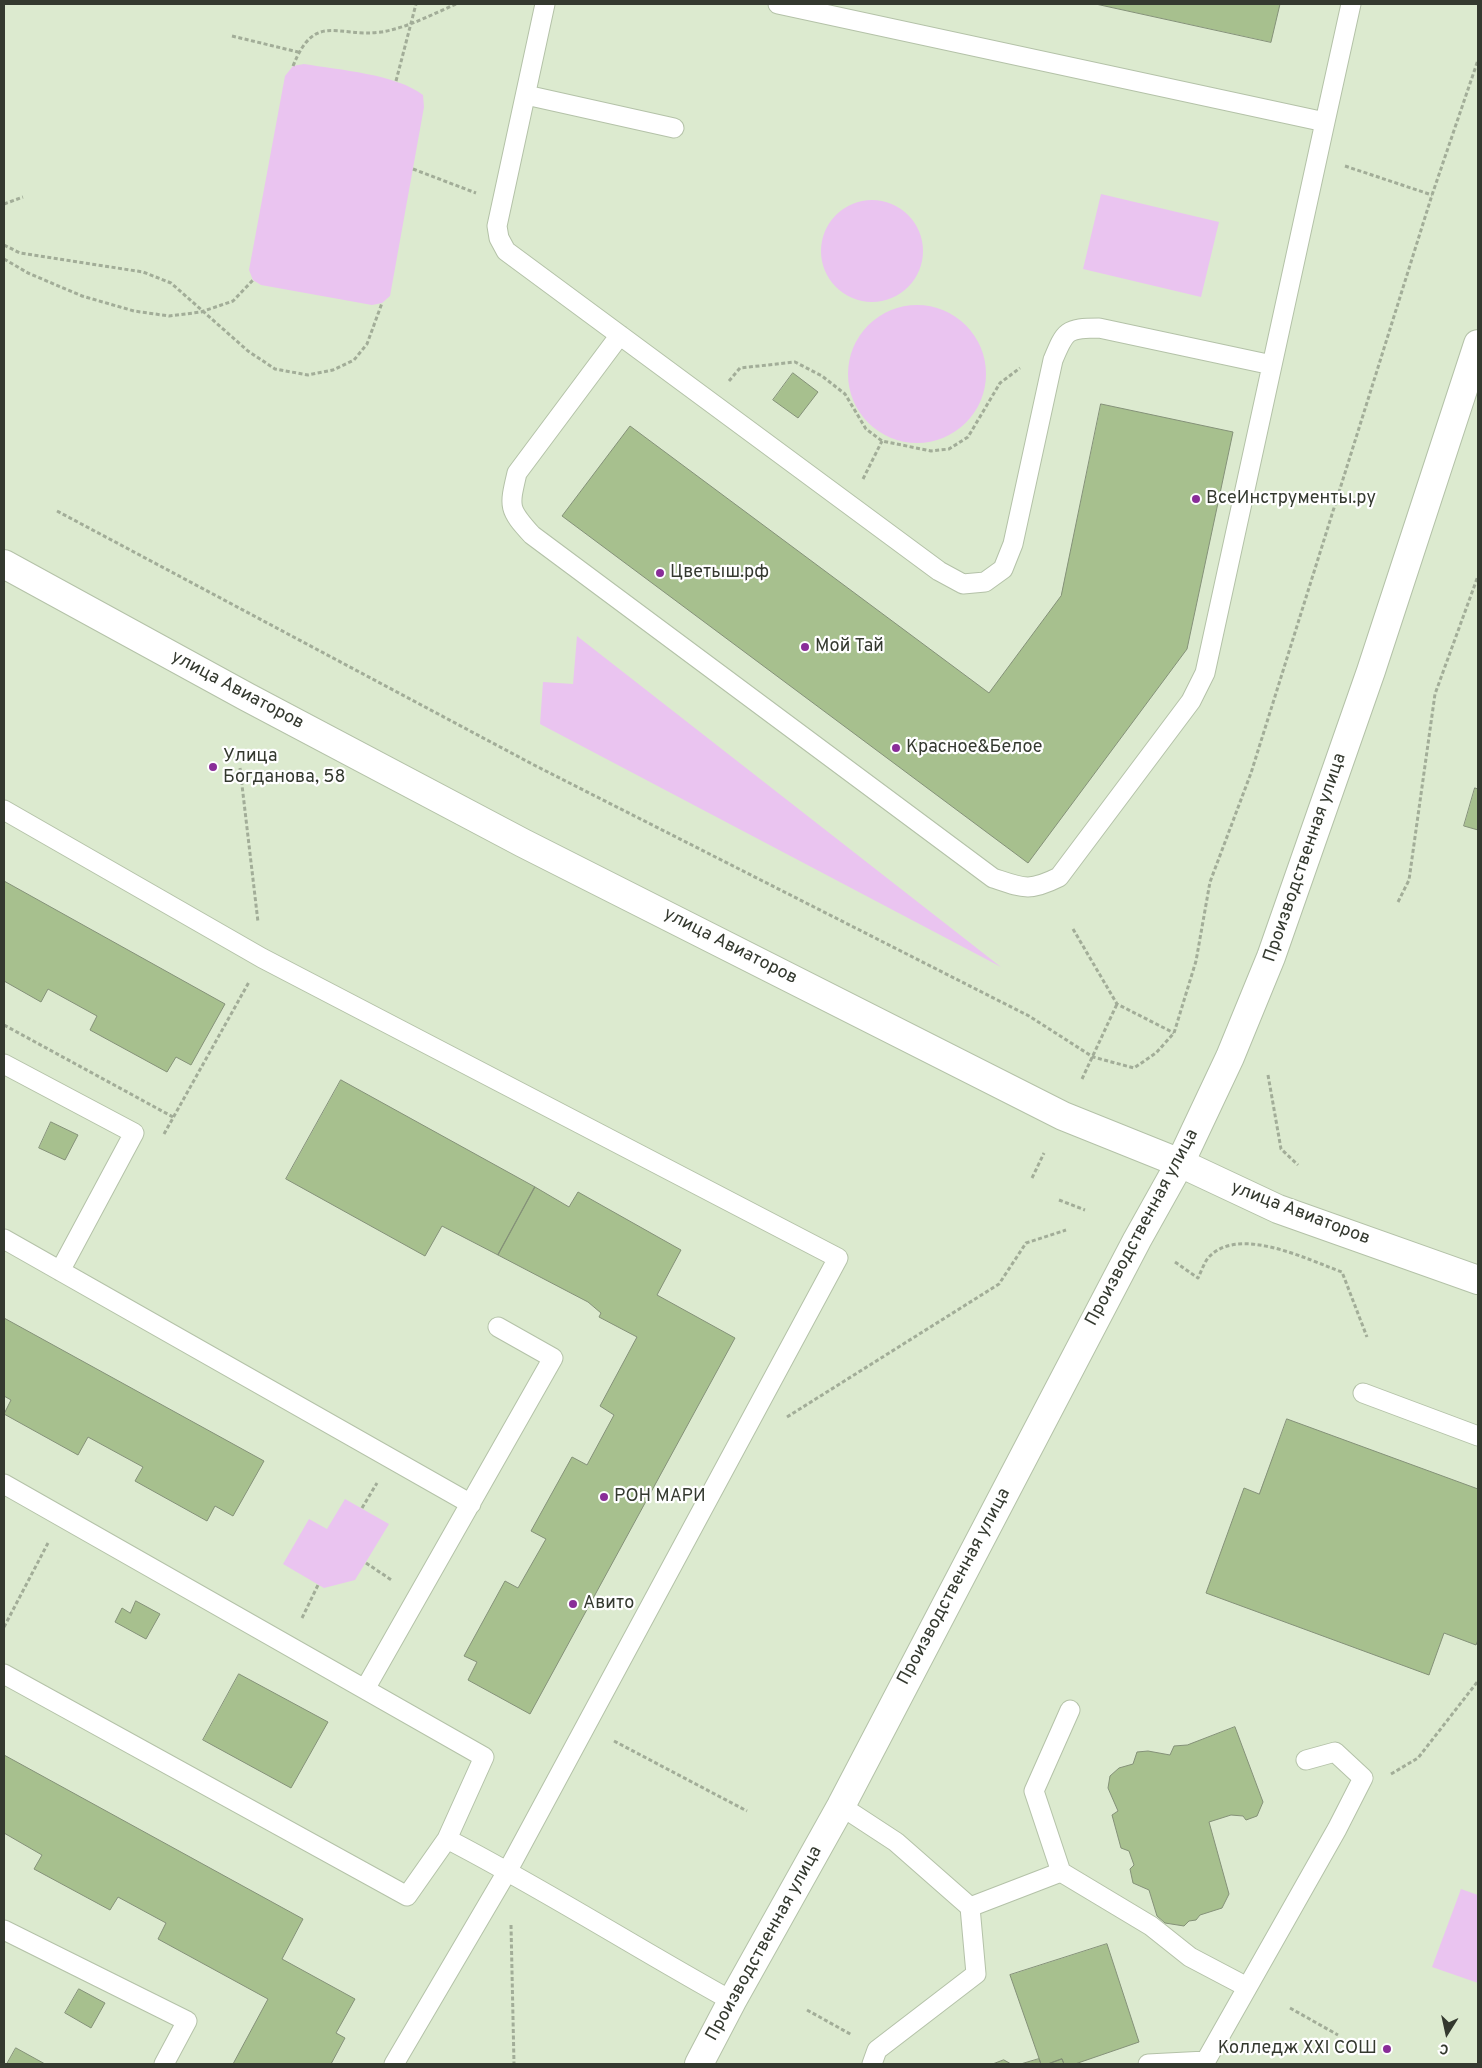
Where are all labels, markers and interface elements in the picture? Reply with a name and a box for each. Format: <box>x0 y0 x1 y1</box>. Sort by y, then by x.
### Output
place label: ВсеИнструменты.ру <box>1206 488 1376 510</box>
marker: ВсеИнструменты.ру <box>1190 493 1202 505</box>
place label: Цветыш.рф <box>670 562 769 584</box>
marker: Цветыш.рф <box>654 567 666 579</box>
place label: Мой Тай <box>815 636 884 658</box>
marker: Мой Тай <box>799 641 811 653</box>
street label: улица Авиаторов <box>167 647 307 735</box>
place label: Красное&Белое <box>906 737 1042 759</box>
marker: Красное&Белое <box>890 742 902 754</box>
place label: Улица Богданова, 58 <box>223 746 346 789</box>
street label: Производственная улица <box>1260 751 1352 965</box>
marker: Улица Богданова, 58 <box>207 761 219 773</box>
street label: улица Авиаторов <box>659 904 801 990</box>
street label: Производственная улица <box>1082 1126 1204 1330</box>
street label: улица Авиаторов <box>1227 1178 1373 1250</box>
street label: Производственная улица <box>894 1485 1016 1689</box>
place label: РОН МАРИ <box>614 1486 706 1508</box>
marker: РОН МАРИ <box>598 1491 610 1503</box>
place label: Авито <box>583 1593 634 1615</box>
marker: Авито <box>567 1598 579 1610</box>
street label: Производственная улица <box>702 1843 828 2045</box>
north arrow <box>1422 2008 1472 2058</box>
place label: Колледж XXI СОШ <box>1218 2038 1377 2060</box>
text: С <box>1438 2039 1450 2057</box>
marker: Колледж XXI СОШ <box>1381 2043 1393 2055</box>

